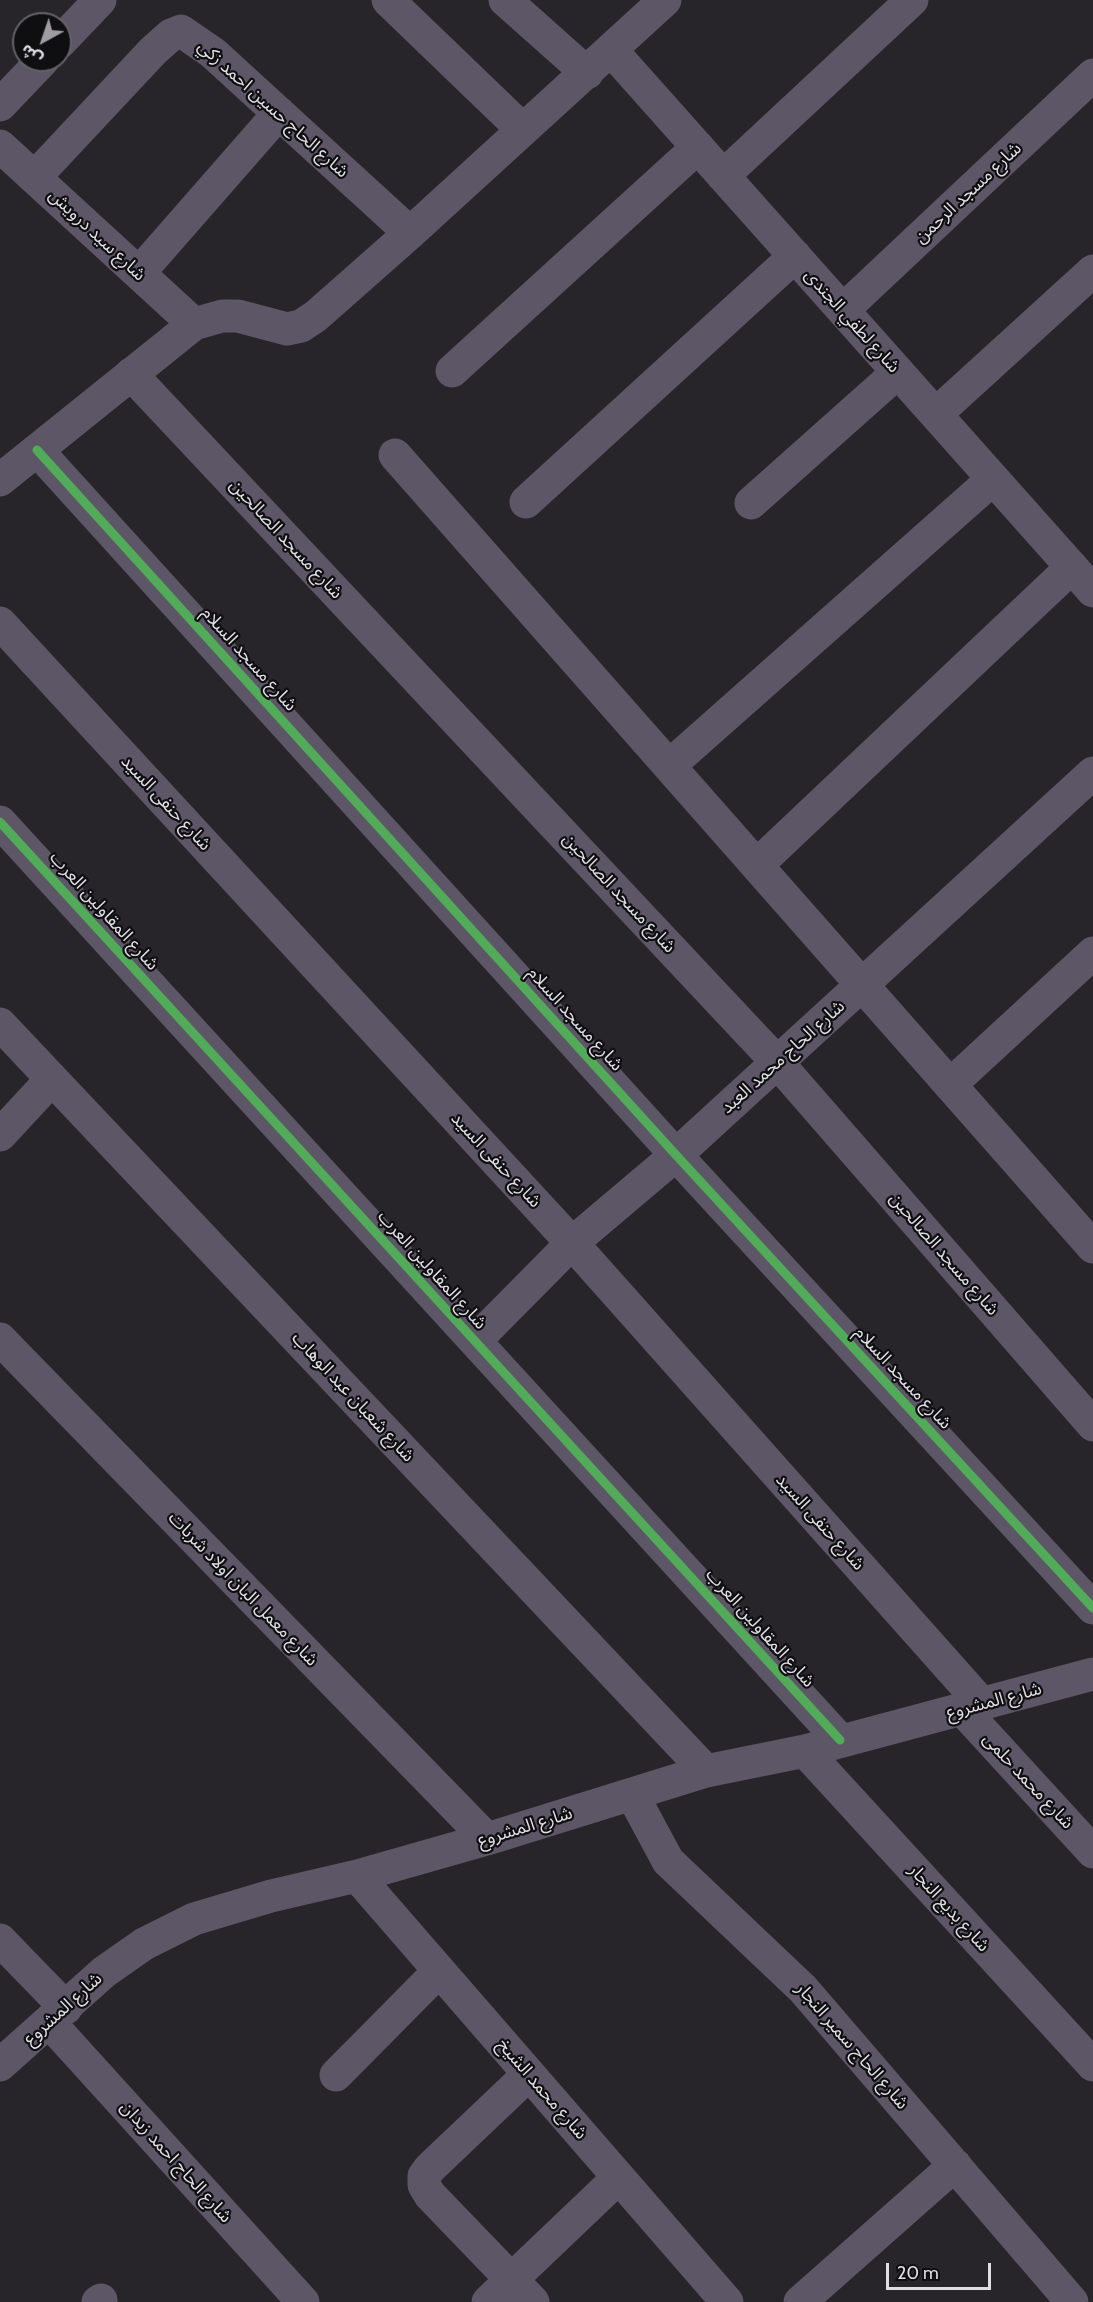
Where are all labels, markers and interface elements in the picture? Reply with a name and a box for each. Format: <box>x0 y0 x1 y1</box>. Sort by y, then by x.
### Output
north arrow <box>12 12 72 72</box>
street label: شارع الحاج حسين احمد زكي <box>193 36 353 182</box>
text: ش <box>17 40 46 69</box>
street label: شارع مسجد الرحمن <box>910 138 1026 248</box>
street label: شارع سيد درويش <box>44 184 150 286</box>
street label: شارع لطفي الجندى <box>800 264 904 378</box>
street label: شارع مسجد الصالحين <box>225 474 347 604</box>
street label: شارع مسجد السلام <box>197 602 301 716</box>
street label: شارع حنفى السيد <box>116 751 216 855</box>
street label: شارع مسجد الصالحين <box>558 828 680 958</box>
street label: شارع المقاولين العرب <box>45 847 163 975</box>
street label: شارع مسجد السلام <box>523 962 627 1076</box>
street label: شارع الحاج محمد العبد <box>717 996 849 1118</box>
street label: شارع حنفى السيد <box>446 1108 546 1212</box>
street label: شارع مسجد الصالحين <box>885 1188 1003 1320</box>
street label: شارع المقاولين العرب <box>373 1206 491 1334</box>
street label: شارع مسجد السلام <box>850 1322 956 1434</box>
street label: شارع شعبان عبد الوهاب <box>287 1327 419 1467</box>
street label: شارع حنفى السيد <box>771 1469 869 1575</box>
street label: شارع معمل البان اولاد شربات <box>164 1507 322 1671</box>
street label: شارع المقاولين العرب <box>701 1564 819 1692</box>
street label: شارع المشروع <box>944 1678 1044 1724</box>
street label: شارع محمد حلمى <box>978 1728 1078 1834</box>
street label: شارع المشروع <box>475 1802 575 1852</box>
street label: شارع بديع النجار <box>904 1860 994 1956</box>
street label: شارع المشروع <box>19 1968 107 2050</box>
street label: شارع الحاج سمير النجار <box>791 1978 913 2114</box>
street label: شارع محمد الشيخ <box>492 2034 592 2144</box>
street label: شارع الحاج احمد زيدان <box>115 2096 237 2228</box>
scale bar <box>889 2251 994 2289</box>
text: 20 m <box>897 2262 939 2284</box>

